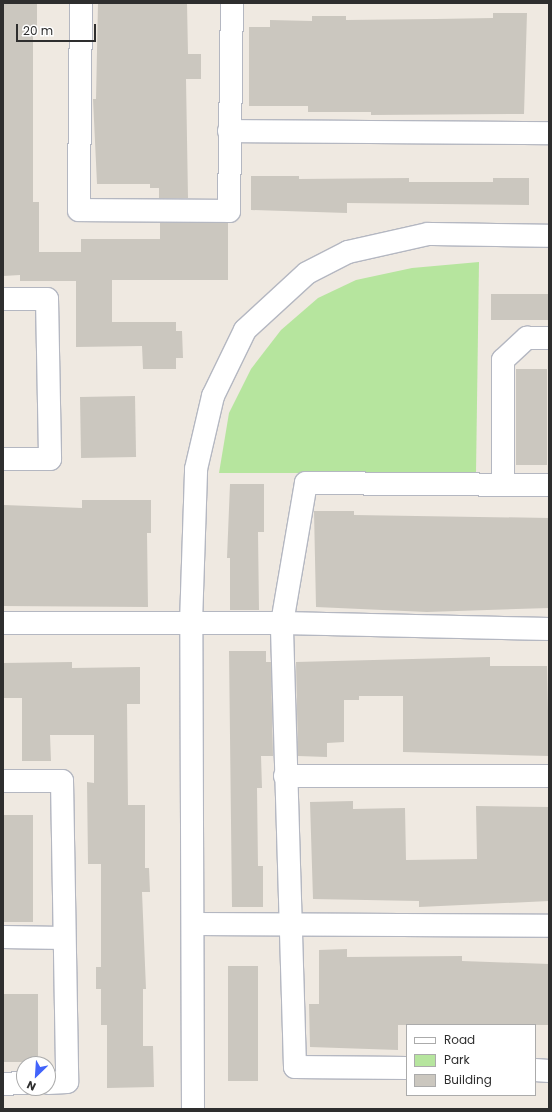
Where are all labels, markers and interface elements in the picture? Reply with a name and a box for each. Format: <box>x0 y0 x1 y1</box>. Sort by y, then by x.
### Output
scale bar <box>18 16 98 42</box>
text: 20 m <box>23 22 53 39</box>
legend <box>406 1024 536 1096</box>
text: Road <box>444 1031 475 1048</box>
text: Park <box>444 1051 470 1068</box>
north arrow <box>16 1056 56 1096</box>
text: Building <box>444 1071 492 1088</box>
text: N <box>24 1077 38 1095</box>

